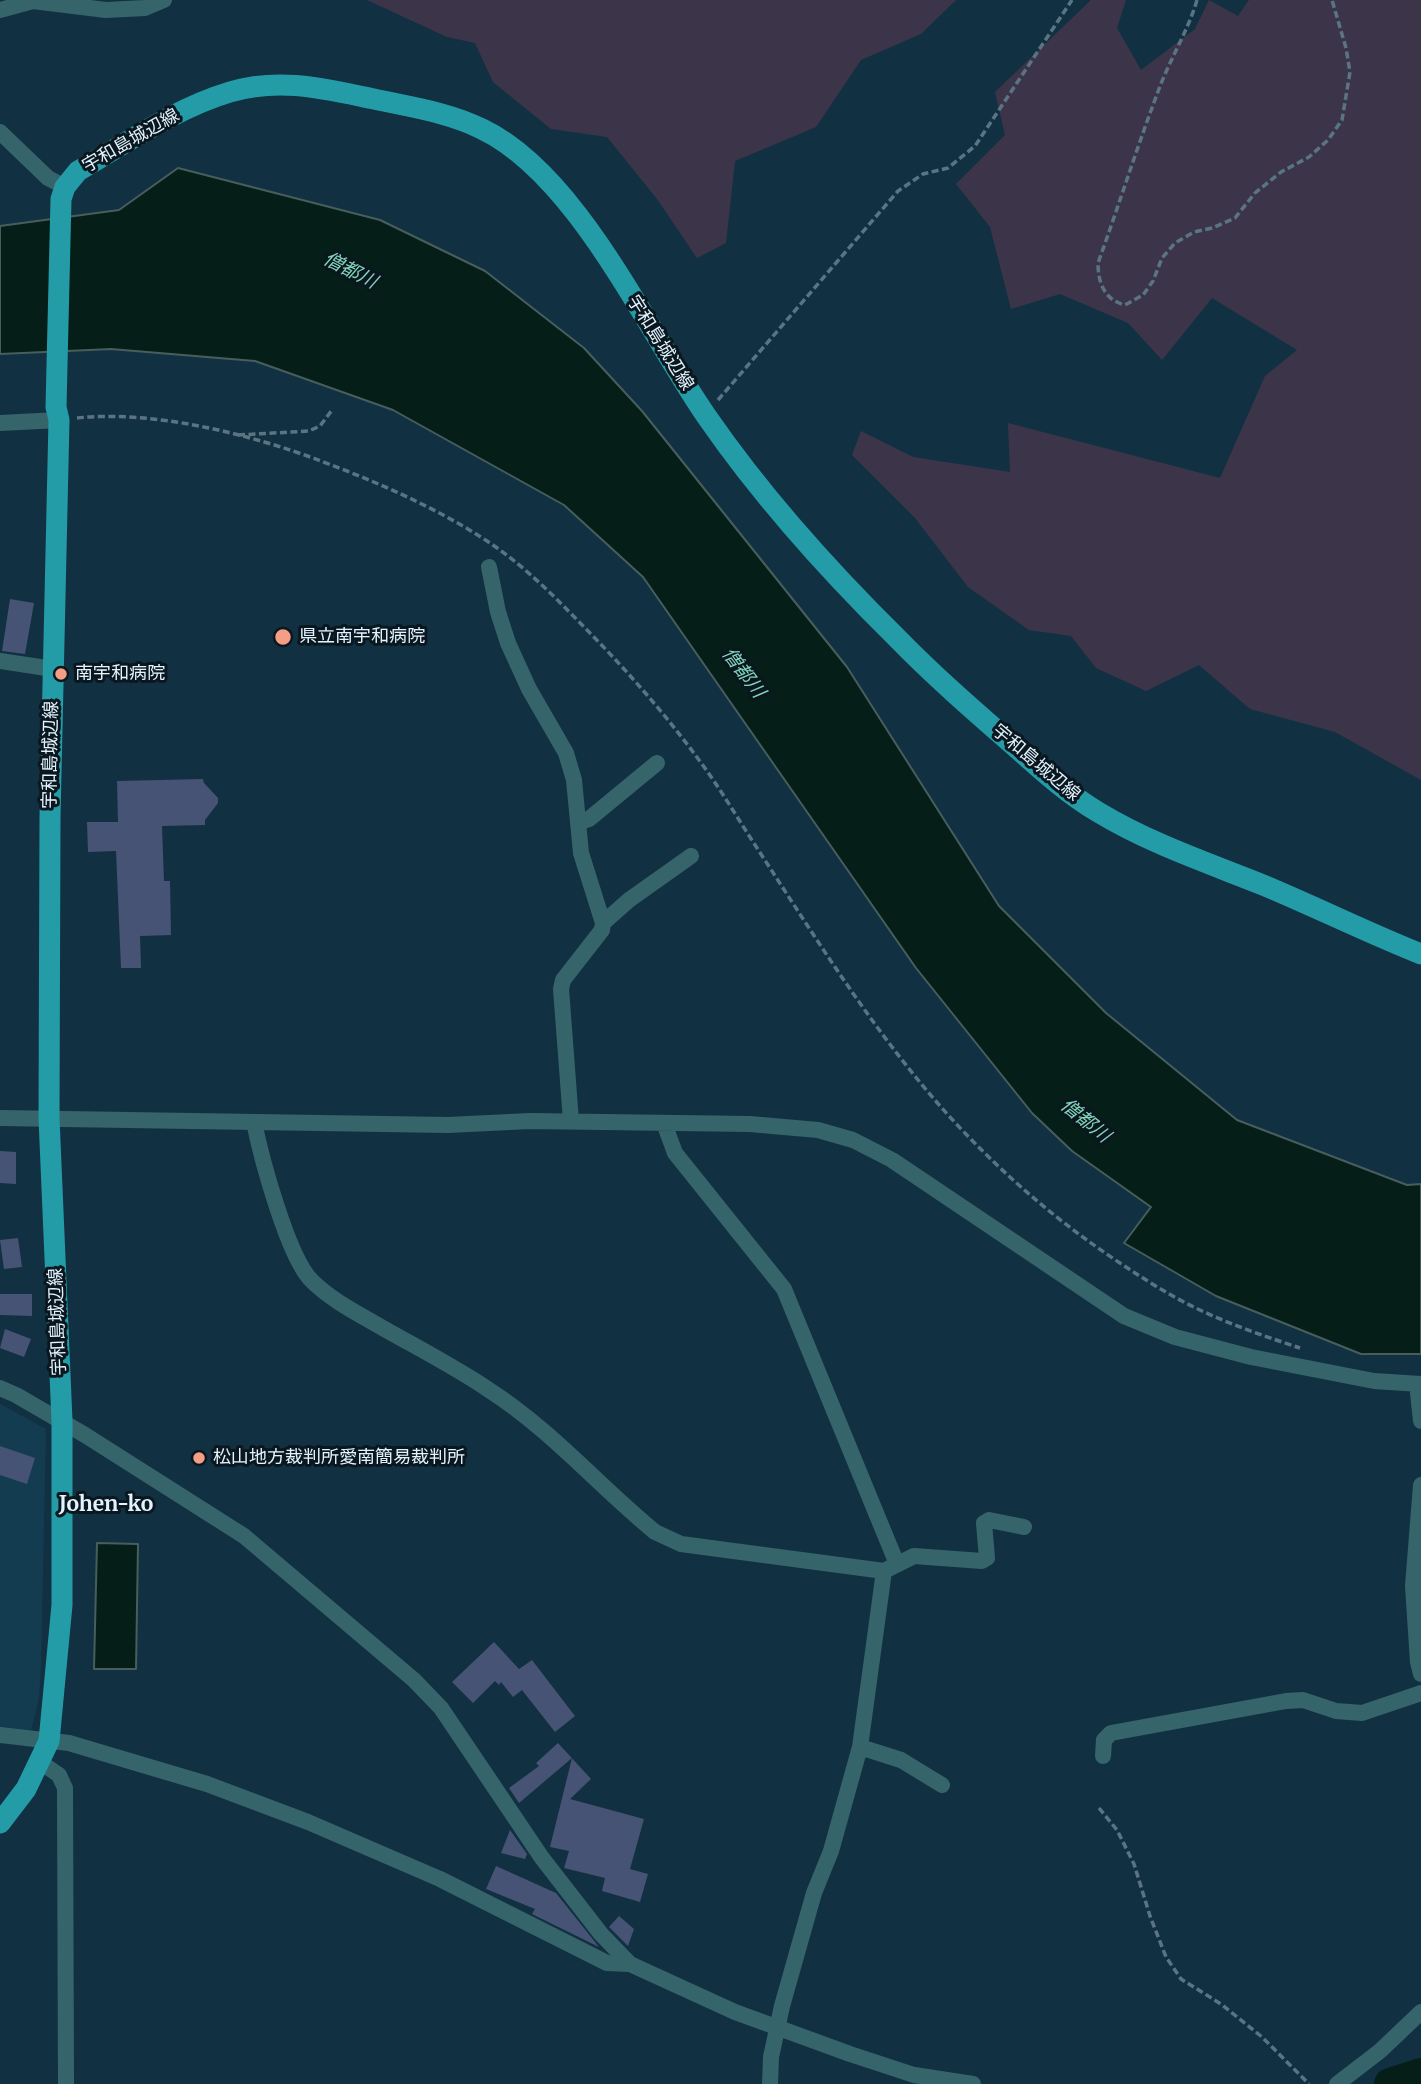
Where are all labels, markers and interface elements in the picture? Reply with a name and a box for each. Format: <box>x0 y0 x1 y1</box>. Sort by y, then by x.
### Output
street label: 宇和島城辺線 <box>79 105 183 177</box>
water label: 僧都川 <box>319 248 381 294</box>
street label: 宇和島城辺線 <box>622 291 698 395</box>
place label: 県立南宇和病院 <box>299 626 425 648</box>
marker: 県立南宇和病院 <box>273 627 293 647</box>
water label: 僧都川 <box>717 643 769 703</box>
place label: 南宇和病院 <box>75 663 165 685</box>
marker: 南宇和病院 <box>53 666 69 682</box>
street label: 宇和島城辺線 <box>39 701 63 809</box>
street label: 宇和島城辺線 <box>988 720 1084 806</box>
water label: 僧都川 <box>1056 1094 1114 1148</box>
street label: 宇和島城辺線 <box>45 1268 71 1376</box>
place label: 松山地方裁判所愛南簡易裁判所 <box>213 1447 465 1469</box>
marker: 松山地方裁判所愛南簡易裁判所 <box>191 1450 207 1466</box>
district label: Johen-ko <box>59 1492 153 1518</box>

